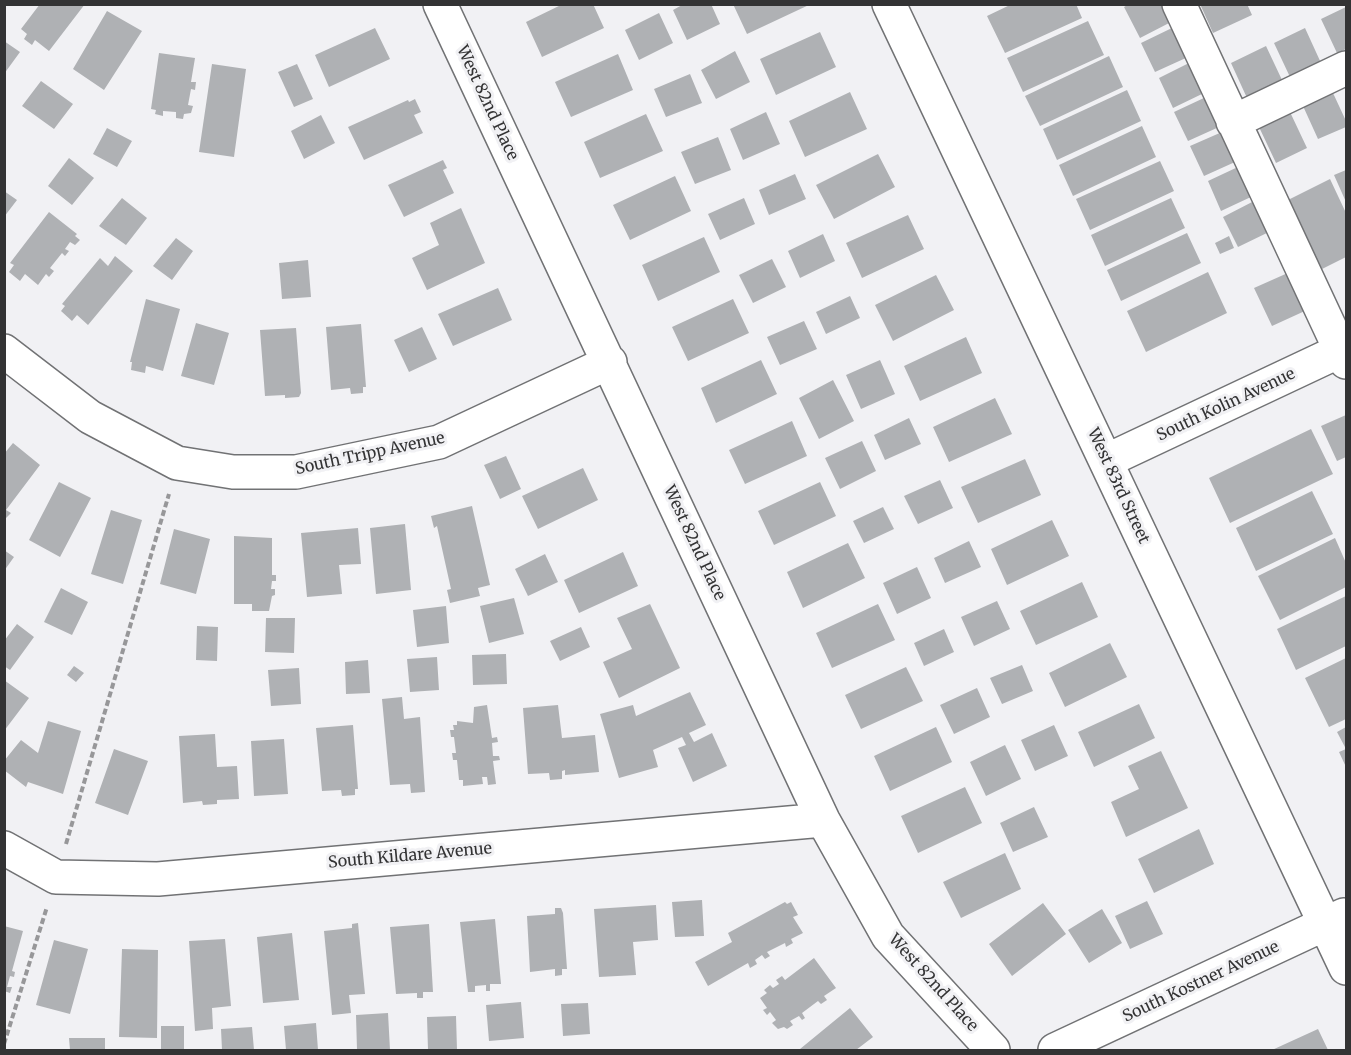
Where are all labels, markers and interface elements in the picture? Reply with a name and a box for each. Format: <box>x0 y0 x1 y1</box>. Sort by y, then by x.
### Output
street label: West 82nd Place <box>452 43 522 163</box>
street label: South Kolin Avenue <box>1154 365 1298 445</box>
street label: West 83rd Street <box>1083 425 1153 547</box>
street label: South Tripp Avenue <box>294 429 446 479</box>
street label: West 82nd Place <box>659 483 729 603</box>
street label: South Kildare Avenue <box>327 839 493 873</box>
street label: West 82nd Place <box>884 930 982 1036</box>
street label: South Kostner Avenue <box>1120 937 1282 1027</box>

